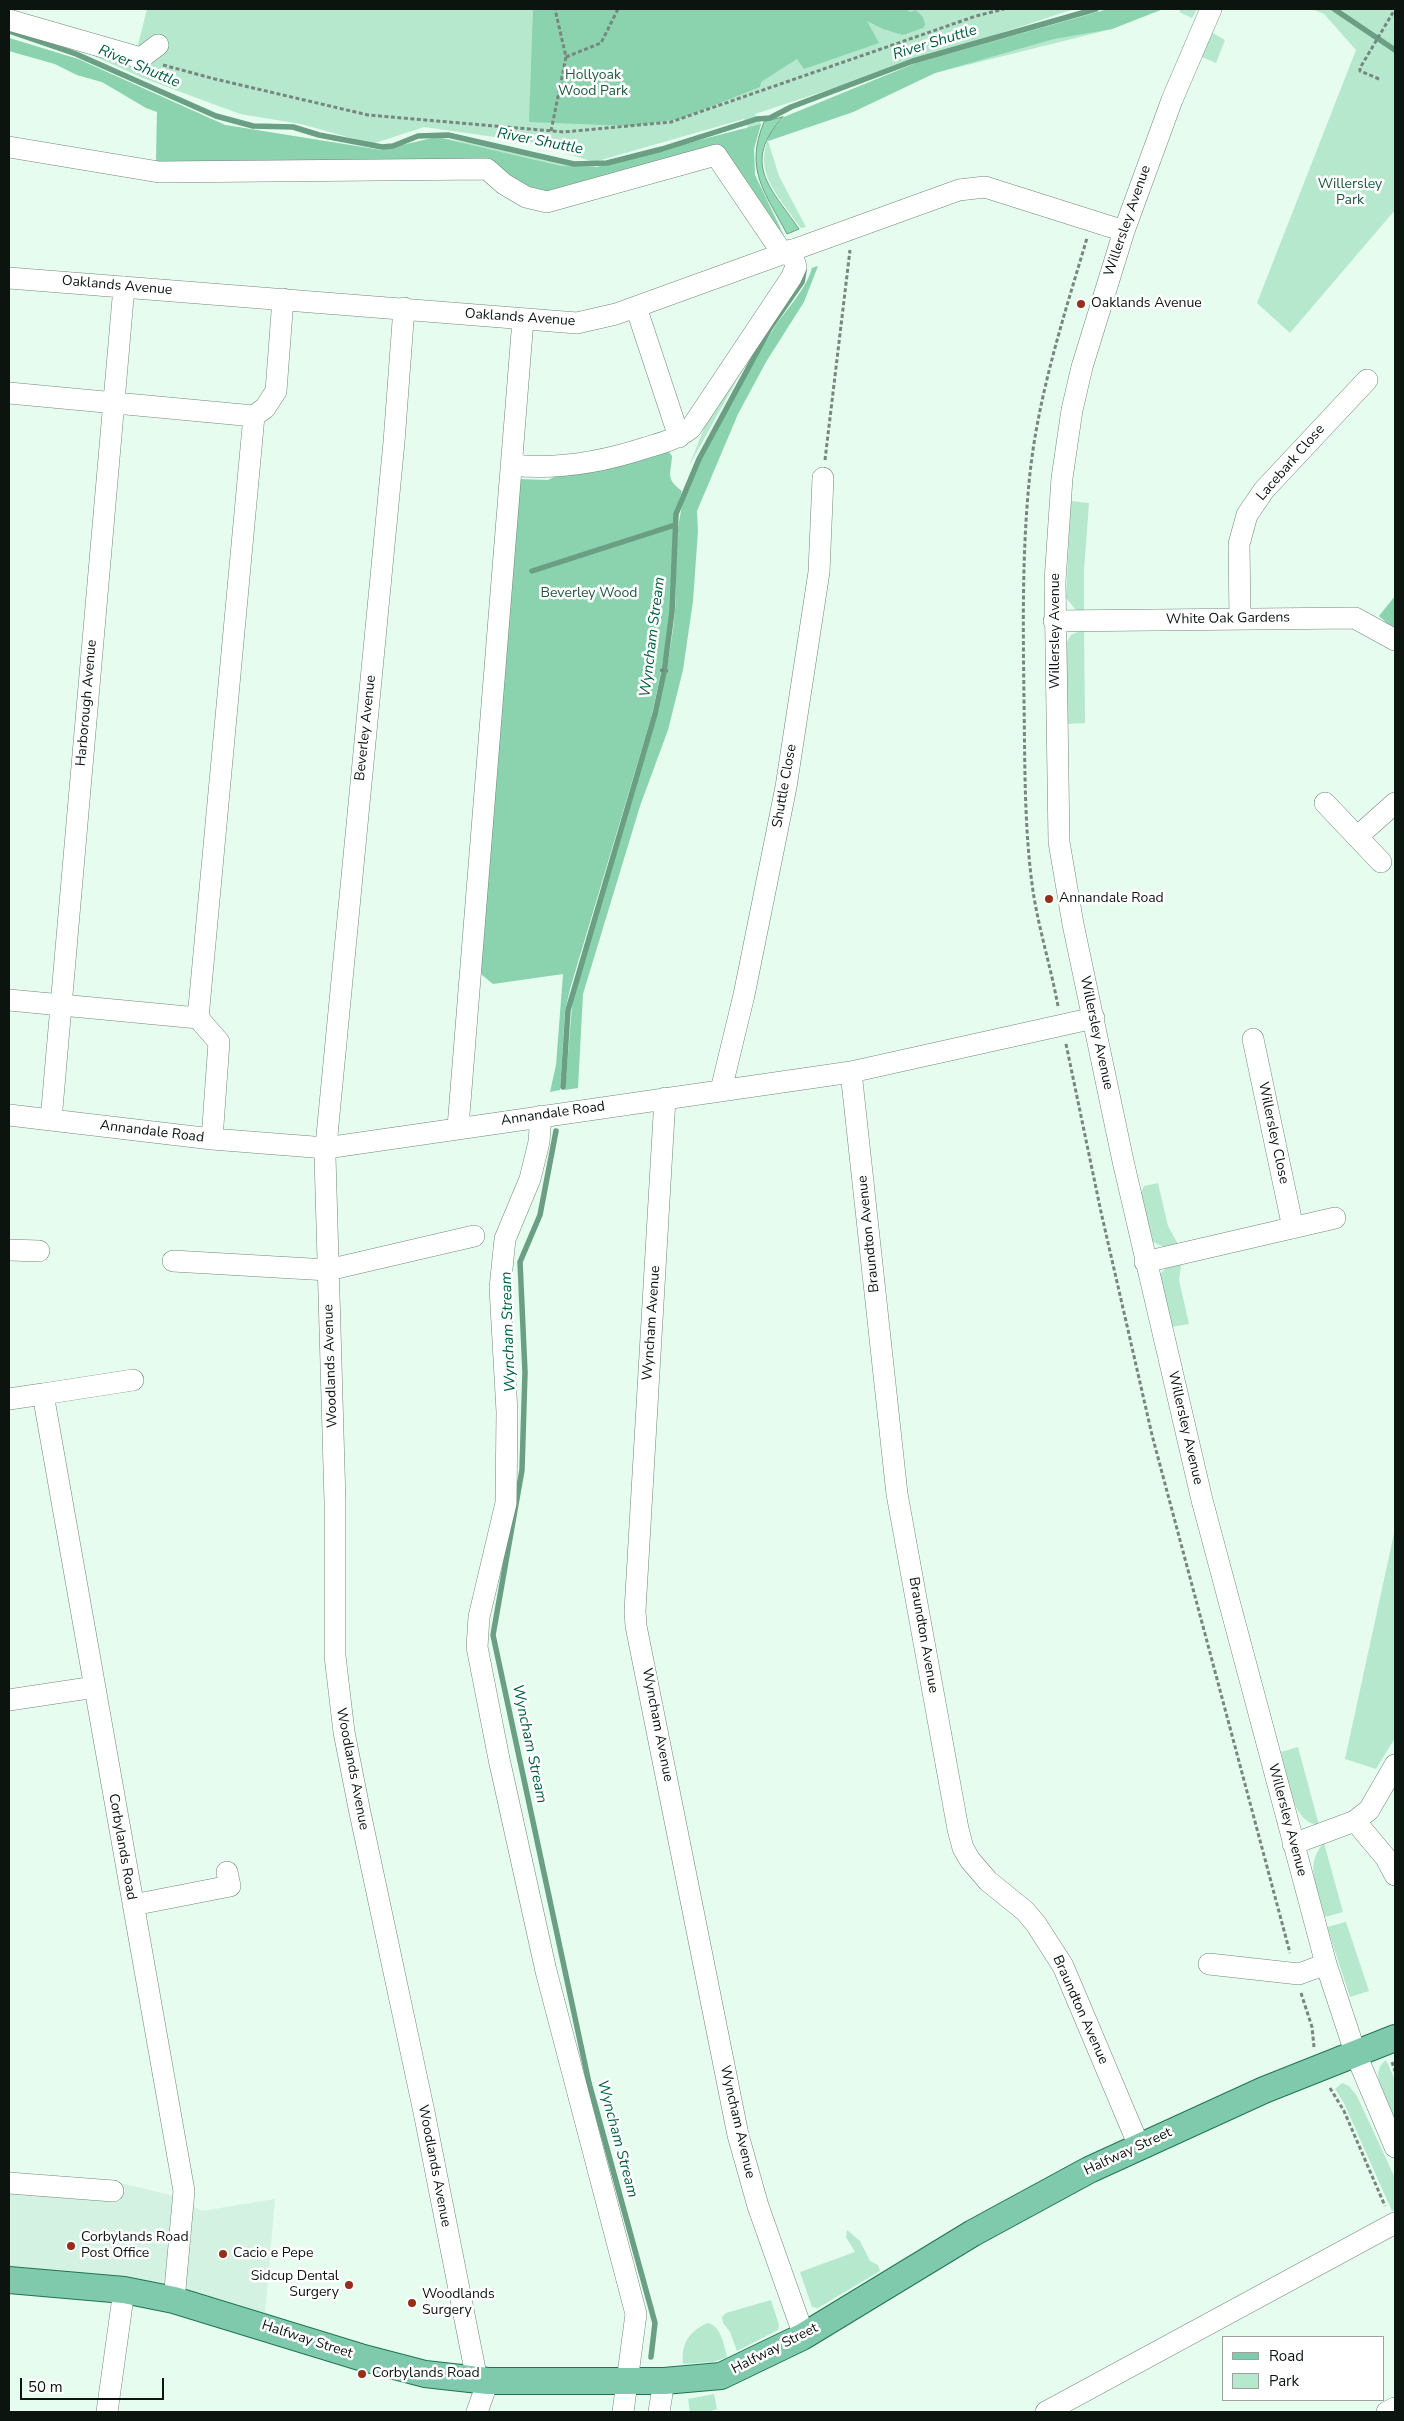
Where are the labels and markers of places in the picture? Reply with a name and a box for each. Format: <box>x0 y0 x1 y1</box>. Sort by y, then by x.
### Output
place label: Oaklands Avenue <box>1091 296 1202 312</box>
marker: Oaklands Avenue <box>1075 298 1087 310</box>
place label: Annandale Road <box>1059 891 1164 907</box>
marker: Annandale Road <box>1043 893 1055 905</box>
place label: Corbylands Road Post Office <box>81 2230 189 2262</box>
marker: Corbylands Road Post Office <box>65 2240 77 2252</box>
place label: Cacio e Pepe <box>233 2246 313 2262</box>
marker: Cacio e Pepe <box>217 2248 229 2260</box>
place label: Sidcup Dental Surgery <box>251 2269 339 2302</box>
marker: Sidcup Dental Surgery <box>343 2279 355 2291</box>
place label: Woodlands Surgery <box>422 2287 495 2320</box>
marker: Woodlands Surgery <box>406 2297 418 2309</box>
place label: Corbylands Road <box>372 2366 480 2382</box>
marker: Corbylands Road <box>356 2368 368 2380</box>

